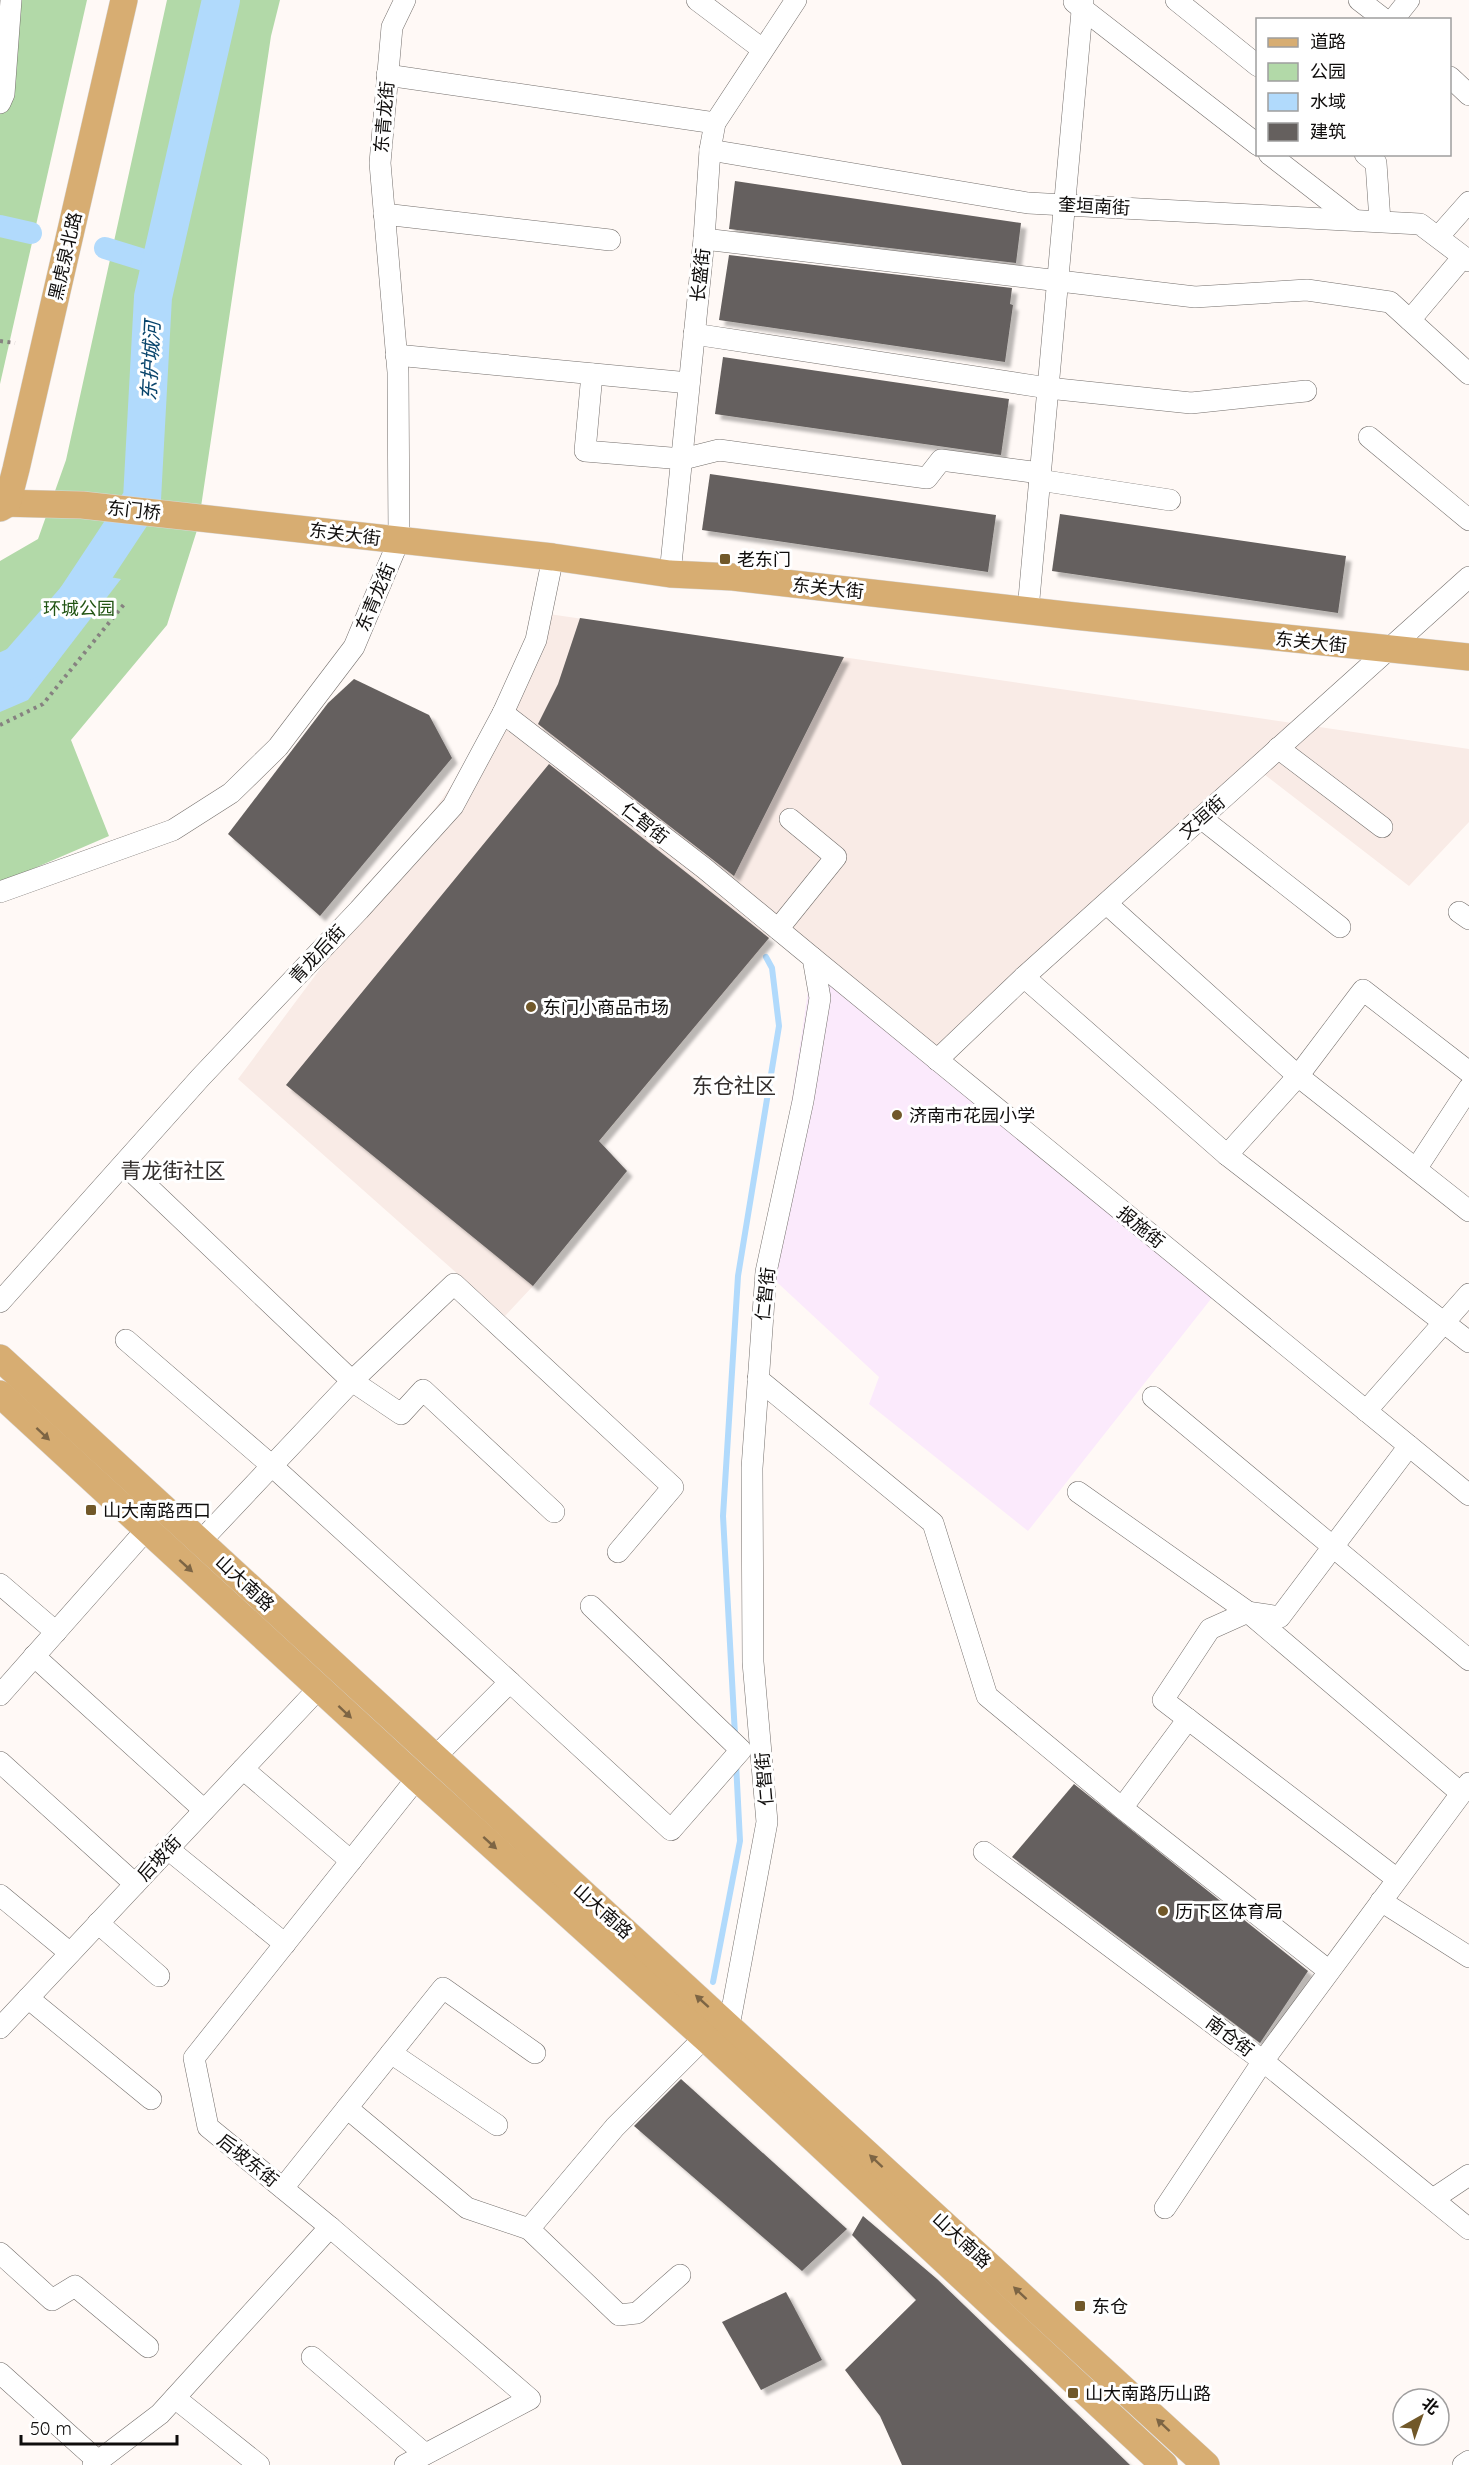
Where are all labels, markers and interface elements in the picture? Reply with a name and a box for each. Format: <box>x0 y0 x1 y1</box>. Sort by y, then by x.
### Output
legend <box>1256 18 1451 156</box>
text: 道路 <box>1310 30 1346 53</box>
text: 公园 <box>1310 60 1346 83</box>
street label: 东青龙街 <box>369 80 399 154</box>
text: 水域 <box>1310 90 1346 113</box>
text: 建筑 <box>1310 120 1346 143</box>
street label: 奎垣南街 <box>1057 193 1131 219</box>
street label: 黑虎泉北路 <box>44 210 86 302</box>
street label: 长盛街 <box>686 247 714 303</box>
water label: 东护城河 <box>135 316 165 402</box>
street label: 东门桥 <box>106 496 162 524</box>
street label: 东关大街 <box>308 518 382 550</box>
place label: 老东门 <box>737 548 791 571</box>
marker: 老东门 <box>718 552 732 566</box>
street label: 东青龙街 <box>350 559 400 635</box>
street label: 东关大街 <box>791 573 865 603</box>
park label: 环城公园 <box>43 597 115 620</box>
street label: 东关大街 <box>1274 627 1348 657</box>
street label: 文垣街 <box>1174 790 1230 844</box>
street label: 仁智街 <box>617 797 673 849</box>
street label: 青龙后街 <box>284 920 350 988</box>
place label: 东门小商品市场 <box>543 996 669 1019</box>
marker: 东门小商品市场 <box>524 1000 538 1014</box>
district label: 东仓社区 <box>692 1072 776 1098</box>
place label: 济南市花园小学 <box>909 1104 1035 1127</box>
marker: 济南市花园小学 <box>890 1108 904 1122</box>
district label: 青龙街社区 <box>121 1157 226 1183</box>
street label: 报施街 <box>1113 1201 1169 1253</box>
street label: 仁智街 <box>751 1266 779 1322</box>
one-way arrow <box>35 1427 50 1441</box>
place label: 山大南路西口 <box>103 1499 211 1522</box>
marker: 山大南路西口 <box>84 1503 98 1517</box>
street label: 山大南路 <box>211 1550 279 1616</box>
one-way arrow <box>178 1559 193 1572</box>
one-way arrow <box>338 1705 353 1719</box>
street label: 仁智街 <box>750 1751 778 1807</box>
street label: 后坡街 <box>132 1830 186 1886</box>
one-way arrow <box>482 1836 497 1850</box>
street label: 山大南路 <box>569 1878 637 1944</box>
place label: 历下区体育局 <box>1175 1900 1283 1923</box>
marker: 历下区体育局 <box>1156 1904 1170 1918</box>
one-way arrow <box>694 1994 709 2008</box>
street label: 南仓街 <box>1202 2011 1258 2061</box>
street label: 后坡东街 <box>213 2128 283 2192</box>
one-way arrow <box>870 2155 884 2169</box>
street label: 山大南路 <box>928 2207 996 2273</box>
one-way arrow <box>1013 2287 1027 2301</box>
place label: 东仓 <box>1092 2295 1128 2318</box>
marker: 东仓 <box>1073 2299 1087 2313</box>
place label: 山大南路历山路 <box>1085 2382 1211 2405</box>
marker: 山大南路历山路 <box>1066 2386 1080 2400</box>
north arrow <box>1391 2387 1451 2447</box>
text: 北 <box>1418 2393 1443 2418</box>
scale bar <box>21 2408 177 2446</box>
text: 50 m <box>30 2417 72 2440</box>
one-way arrow <box>1157 2419 1171 2433</box>

